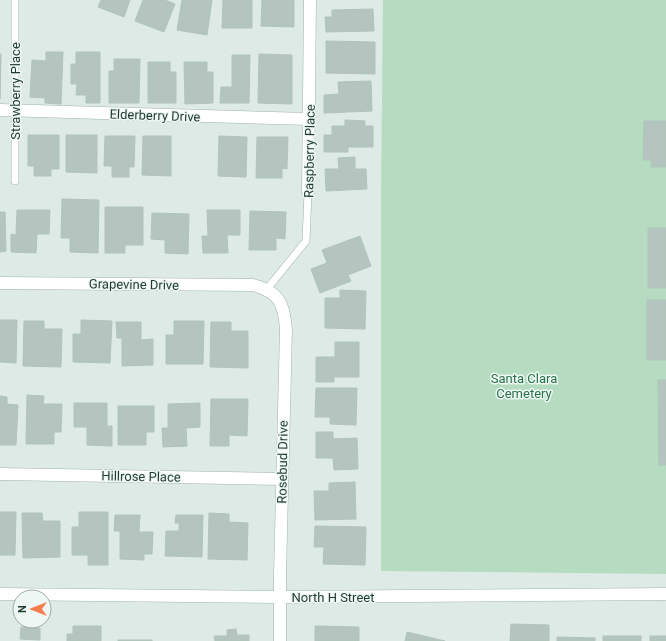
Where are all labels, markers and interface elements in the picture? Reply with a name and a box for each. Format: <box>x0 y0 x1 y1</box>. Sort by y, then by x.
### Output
street label: Strawberry Place <box>8 42 23 140</box>
street label: Raspberry Place <box>301 104 318 198</box>
street label: Elderberry Drive <box>109 106 201 125</box>
street label: Grapevine Drive <box>89 276 179 293</box>
park label: Santa Clara Cemetery <box>491 371 557 401</box>
street label: Rosebud Drive <box>274 420 291 504</box>
street label: Hillrose Place <box>101 468 181 485</box>
north arrow <box>12 589 52 629</box>
street label: North H Street <box>292 590 374 605</box>
text: N <box>16 605 29 613</box>

